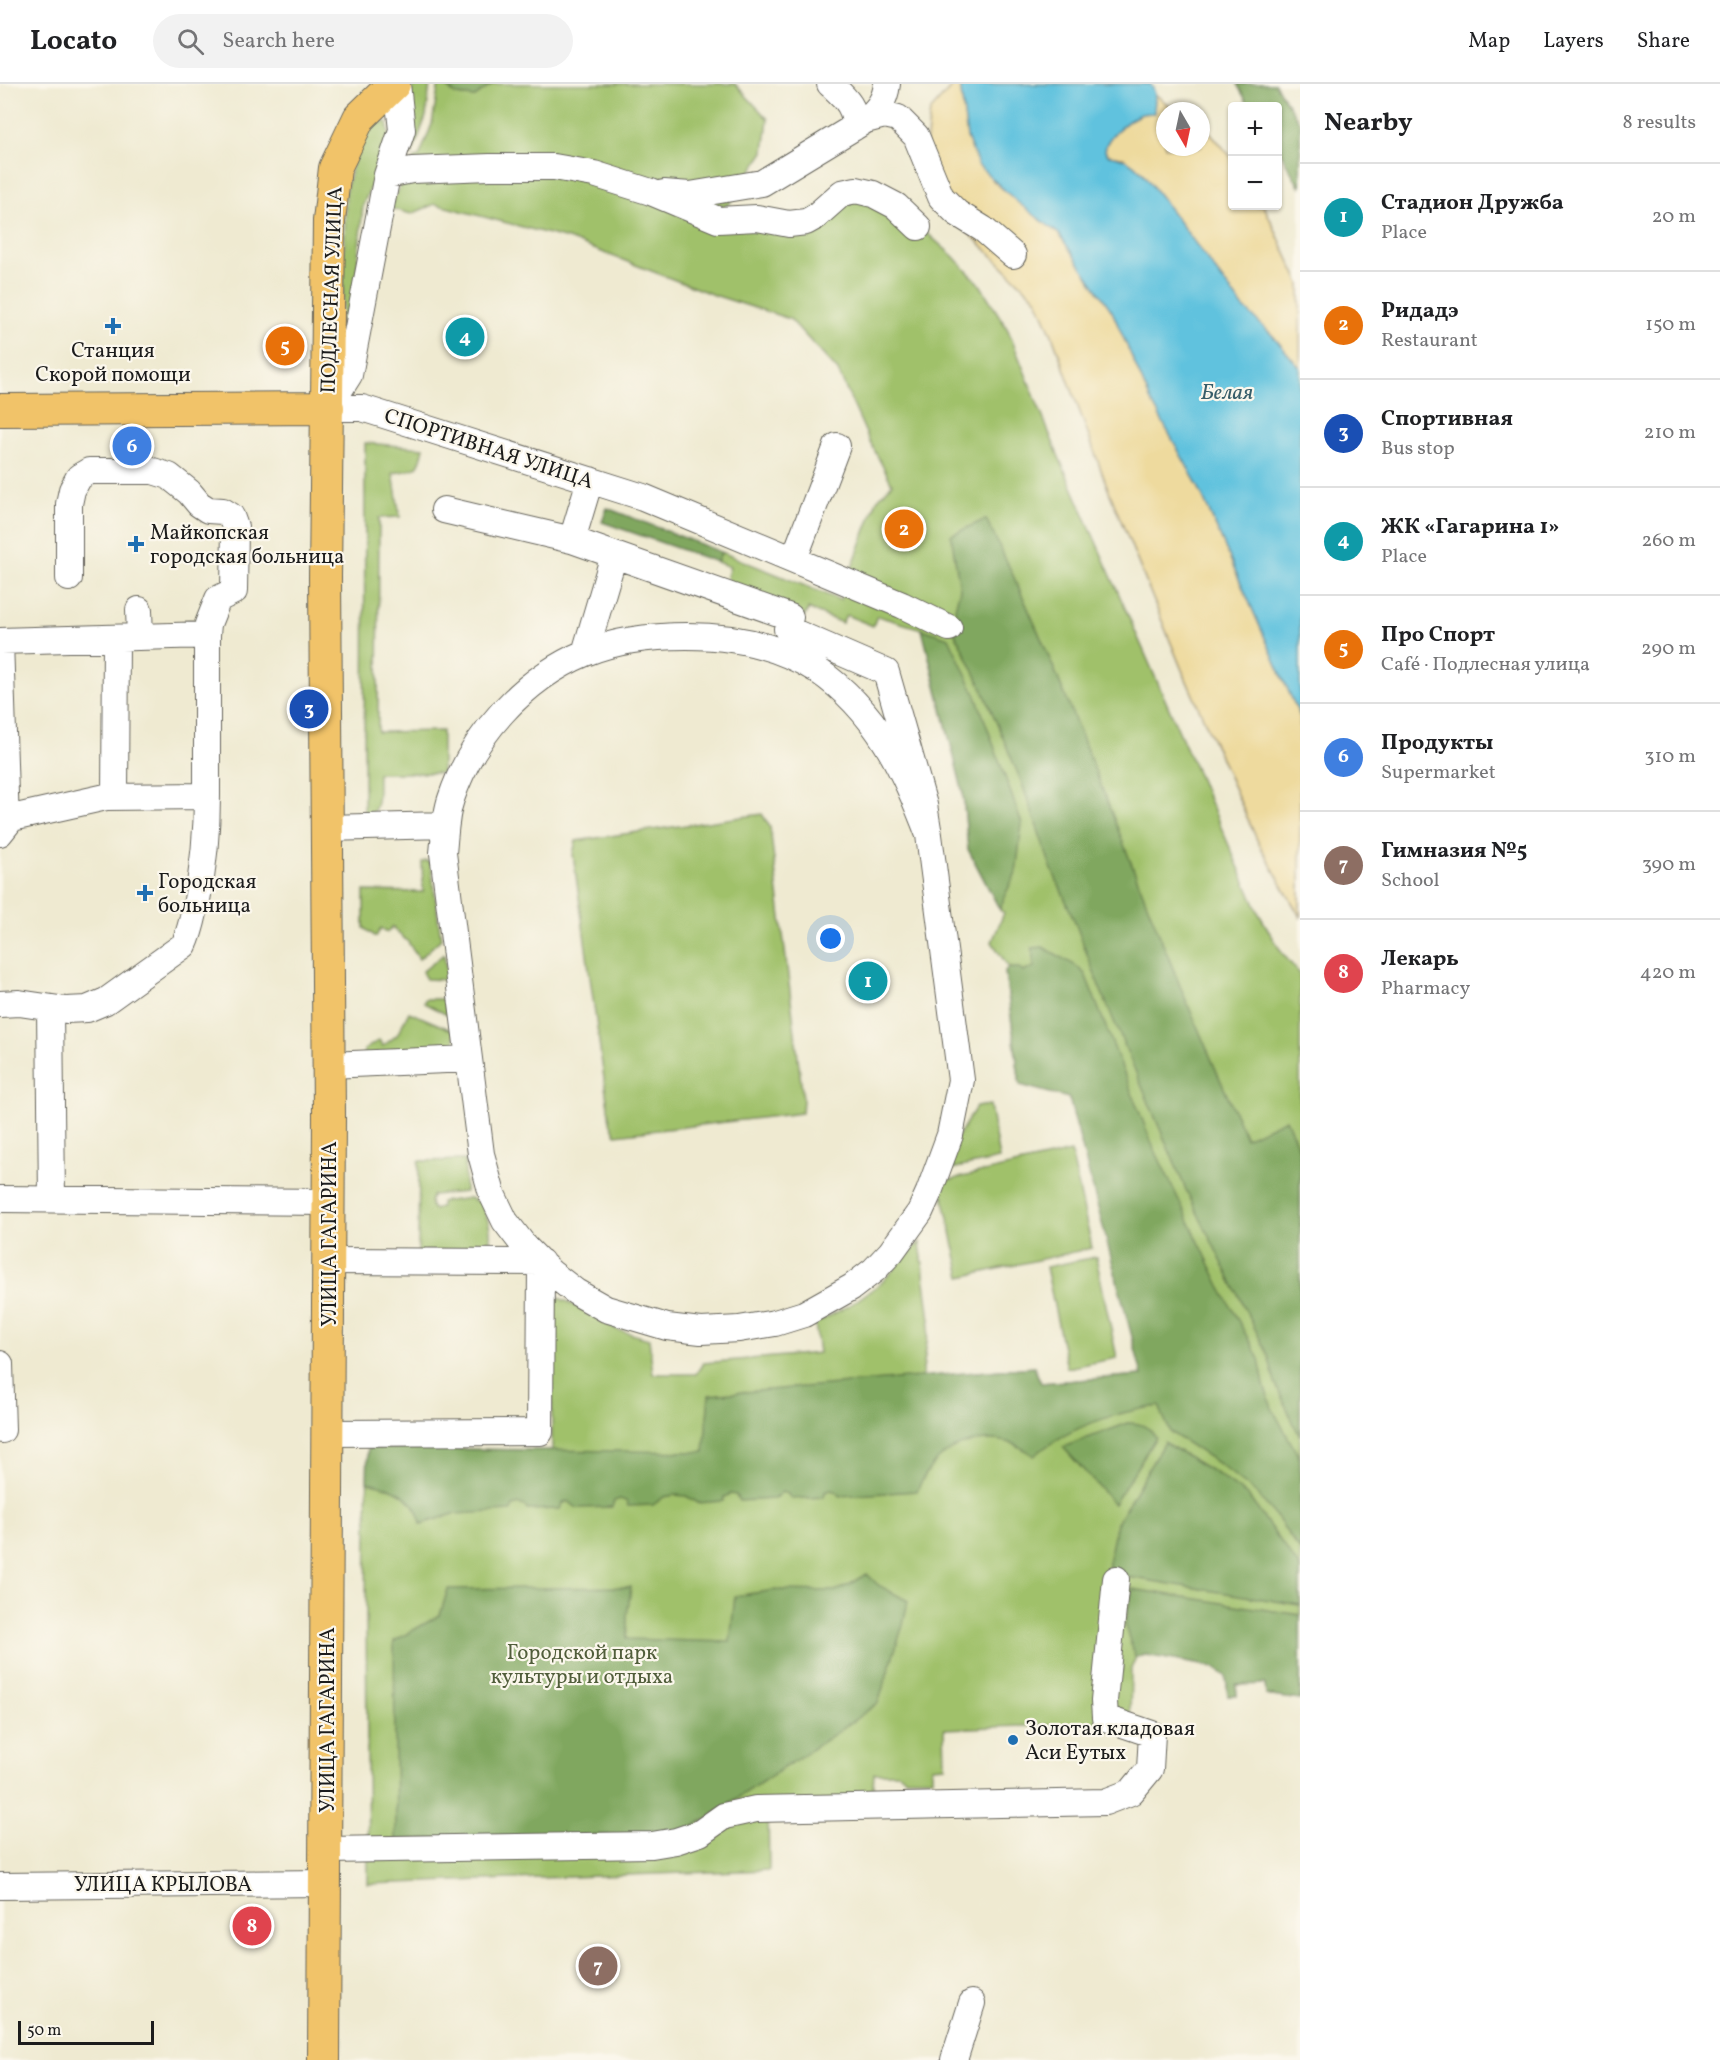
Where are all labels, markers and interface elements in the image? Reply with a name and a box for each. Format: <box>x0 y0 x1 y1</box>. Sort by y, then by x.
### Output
search box <box>153 14 573 68</box>
text: Locato <box>30 22 117 61</box>
icon: search <box>174 25 207 58</box>
text: Search here <box>222 26 335 57</box>
text: Map <box>1468 27 1510 56</box>
text: Layers <box>1543 27 1604 56</box>
text: Share <box>1637 27 1690 56</box>
north arrow <box>1156 102 1210 156</box>
map controls <box>1228 102 1282 210</box>
button: + <box>1228 102 1282 156</box>
text: Nearby <box>1324 105 1413 141</box>
text: 8 results <box>1623 109 1696 137</box>
button: − <box>1228 156 1282 210</box>
street label: ПОДЛЕСНАЯ УЛИЦА <box>314 186 351 394</box>
text: Стадион Дружба <box>1381 188 1564 219</box>
text: 1 <box>1339 203 1348 231</box>
text: 20 m <box>1652 203 1696 231</box>
text: Place <box>1381 219 1427 247</box>
text: Ридадэ <box>1381 296 1459 327</box>
text: 2 <box>1338 311 1349 339</box>
text: 150 m <box>1645 311 1696 339</box>
pin: 4 <box>446 314 484 360</box>
marker: Станция Скорой помощи <box>104 317 122 335</box>
pin: 5 <box>266 324 304 368</box>
text: Restaurant <box>1381 327 1478 355</box>
place label: Станция Скорой помощи <box>35 337 191 390</box>
water label: Белая <box>1201 378 1253 409</box>
street label: СПОРТИВНАЯ УЛИЦА <box>380 402 597 497</box>
text: Спортивная <box>1381 404 1513 435</box>
text: 3 <box>1338 419 1349 447</box>
text: 210 m <box>1644 419 1696 447</box>
pin: 6 <box>112 424 152 469</box>
text: Bus stop <box>1381 435 1455 463</box>
pin: 2 <box>884 506 924 552</box>
text: ЖК «Гагарина 1» <box>1381 512 1560 543</box>
place label: Майкопская городская больница <box>150 519 344 572</box>
text: 4 <box>1337 527 1350 555</box>
text: 260 m <box>1641 527 1696 555</box>
marker: Майкопская городская больница <box>127 535 145 553</box>
text: Place <box>1381 543 1427 571</box>
text: Про Спорт <box>1381 620 1495 651</box>
text: 5 <box>1339 635 1348 663</box>
text: 290 m <box>1641 635 1696 663</box>
text: Café · Подлесная улица <box>1381 651 1590 679</box>
pin: 3 <box>290 686 328 732</box>
text: Продукты <box>1381 728 1493 759</box>
text: 6 <box>1338 743 1349 771</box>
text: 310 m <box>1644 743 1696 771</box>
text: Supermarket <box>1381 759 1496 787</box>
text: Гимназия №5 <box>1381 836 1527 867</box>
text: 7 <box>1339 851 1348 879</box>
text: 390 m <box>1642 851 1696 879</box>
text: School <box>1381 867 1439 895</box>
place label: Городская больница <box>158 868 257 921</box>
marker: Городская больница <box>136 884 154 902</box>
your location <box>816 924 845 953</box>
text: Лекарь <box>1381 944 1459 975</box>
pin: 1 <box>848 958 888 1004</box>
text: 8 <box>1338 959 1349 987</box>
text: 420 m <box>1640 959 1696 987</box>
text: Pharmacy <box>1381 975 1470 1003</box>
street label: УЛИЦА ГАГАРИНА <box>316 1141 345 1327</box>
street label: УЛИЦА ГАГАРИНА <box>314 1627 343 1813</box>
park label: Городской парк культуры и отдыха <box>491 1639 673 1692</box>
place label: Золотая кладовая Аси Еутых <box>1025 1715 1195 1768</box>
marker: Золотая кладовая Аси Еутых <box>1006 1733 1020 1747</box>
street label: УЛИЦА КРЫЛОВА <box>74 1871 252 1900</box>
pin: 8 <box>232 1904 272 1948</box>
pin: 7 <box>578 1944 618 1988</box>
scale bar <box>18 2018 154 2046</box>
text: 50 m <box>27 2020 61 2042</box>

